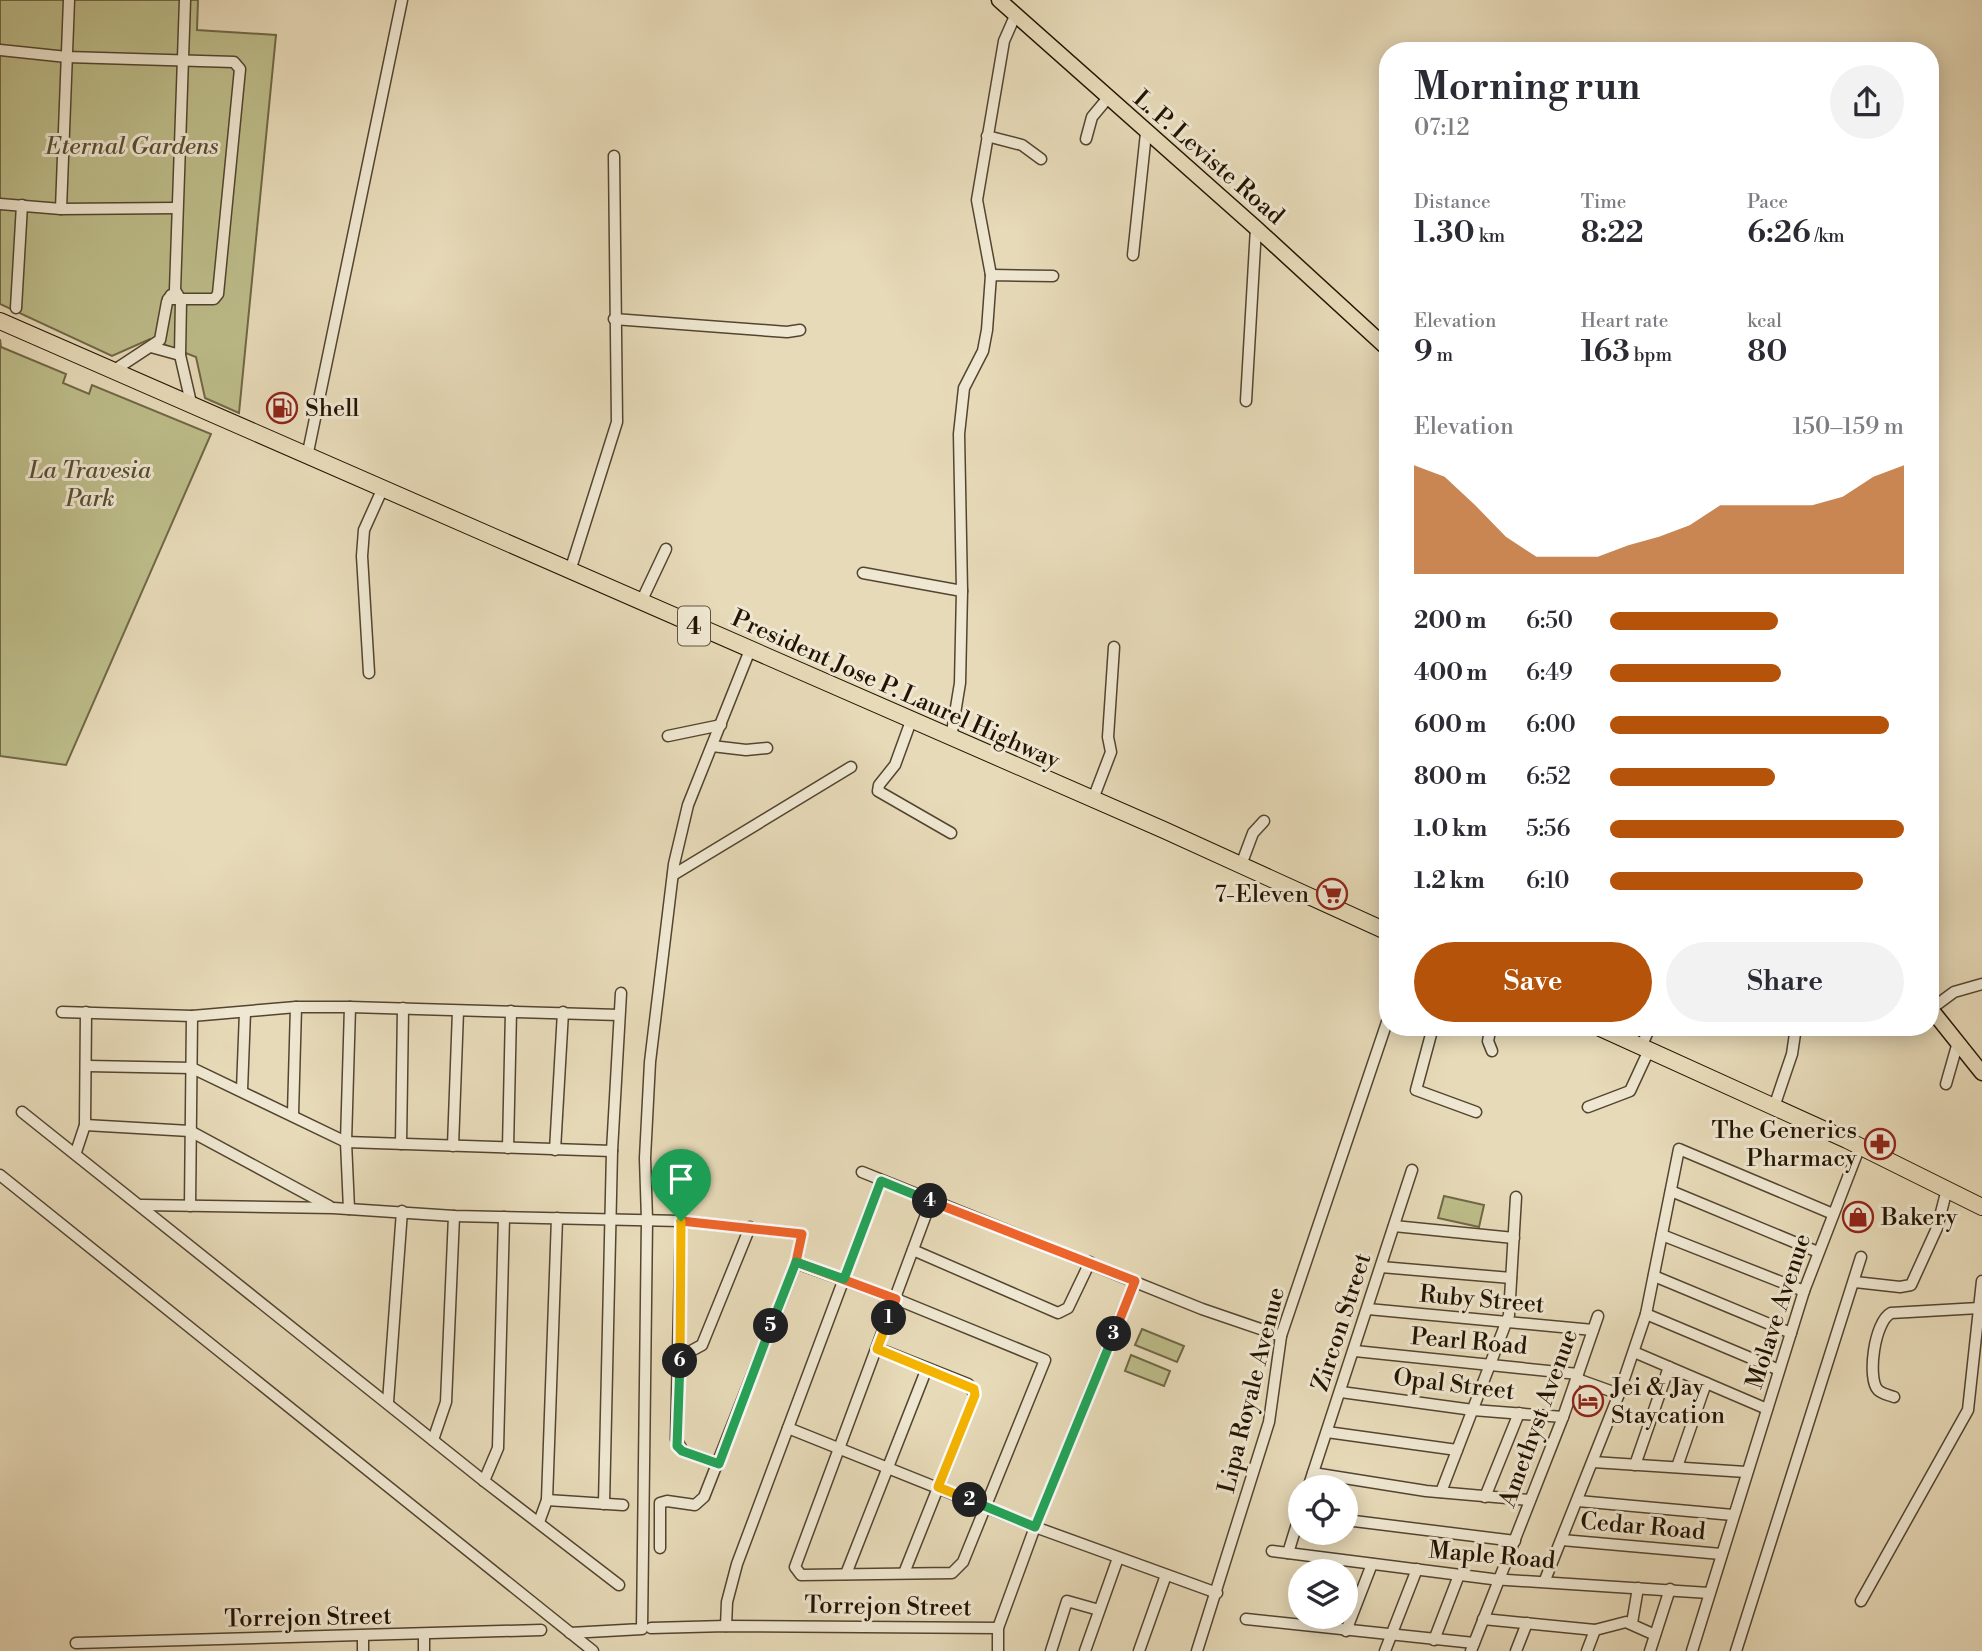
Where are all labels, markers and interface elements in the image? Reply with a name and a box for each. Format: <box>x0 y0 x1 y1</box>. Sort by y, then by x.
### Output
text: Morning run <box>1414 64 1640 111</box>
button: share <box>1830 65 1904 139</box>
street label: L. P. Leviste Road <box>1127 84 1290 232</box>
text: 07:12 <box>1414 114 1470 142</box>
park label: Eternal Gardens <box>45 132 218 162</box>
text: Distance <box>1414 190 1491 214</box>
text: Time <box>1581 190 1626 214</box>
text: Pace <box>1747 190 1788 214</box>
text: 1.30 <box>1414 214 1475 252</box>
text: 8:22 <box>1581 214 1644 252</box>
text: 6:26 <box>1747 214 1811 252</box>
text: km <box>1475 224 1505 248</box>
text: /km <box>1811 224 1845 248</box>
text: Elevation <box>1414 309 1496 333</box>
text: Heart rate <box>1581 309 1668 333</box>
text: kcal <box>1747 309 1782 333</box>
text: 9 <box>1414 333 1433 371</box>
text: 163 <box>1581 333 1630 371</box>
text: 80 <box>1747 333 1787 371</box>
text: m <box>1433 343 1453 367</box>
text: bpm <box>1630 343 1672 367</box>
fuel station icon: Shell <box>265 391 299 425</box>
place label: Shell <box>305 394 359 424</box>
text: Elevation <box>1414 413 1514 441</box>
text: 150–159 m <box>1792 413 1904 441</box>
park label: La Travesia Park <box>28 456 152 514</box>
street label: President Jose P. Laurel Highway <box>727 604 1065 776</box>
road number: 4 <box>678 606 710 646</box>
text: 200 m <box>1414 607 1486 635</box>
text: 6:50 <box>1526 607 1573 635</box>
text: 400 m <box>1414 659 1487 687</box>
text: 6:49 <box>1526 659 1573 687</box>
text: 600 m <box>1414 711 1487 739</box>
text: 6:00 <box>1526 711 1576 739</box>
text: 800 m <box>1414 763 1487 791</box>
text: 6:52 <box>1526 763 1571 791</box>
text: 1.0 km <box>1414 815 1487 843</box>
text: 5:56 <box>1526 815 1570 843</box>
text: 1.2 km <box>1414 867 1485 895</box>
text: 6:10 <box>1526 867 1570 895</box>
supermarket icon: 7-Eleven <box>1315 877 1349 911</box>
place label: 7-Eleven <box>1214 880 1309 910</box>
button: Save <box>1414 942 1652 1022</box>
button: Share <box>1666 942 1904 1022</box>
place label: The Generics Pharmacy <box>1712 1116 1857 1174</box>
pharmacy icon: The Generics Pharmacy <box>1863 1127 1897 1161</box>
pin <box>651 1149 711 1221</box>
icon: arrive <box>662 1160 700 1198</box>
pin: 4 <box>912 1184 948 1218</box>
text: 4 <box>923 1188 936 1212</box>
shop icon: Bakery <box>1841 1200 1875 1234</box>
place label: Bakery <box>1880 1203 1958 1233</box>
street label: Molave Avenue <box>1740 1230 1818 1393</box>
street label: Zircon Street <box>1305 1249 1379 1395</box>
street label: Ruby Street <box>1418 1280 1546 1320</box>
street label: Lipa Royale Avenue <box>1212 1284 1292 1496</box>
pin: 1 <box>872 1300 906 1336</box>
text: 1 <box>884 1305 893 1329</box>
pin: 5 <box>754 1308 788 1344</box>
text: 5 <box>765 1313 776 1337</box>
pin: 3 <box>1096 1316 1132 1352</box>
text: 3 <box>1108 1321 1119 1345</box>
street label: Pearl Road <box>1409 1322 1529 1362</box>
street label: Amethyst Avenue <box>1492 1325 1585 1512</box>
pin: 6 <box>662 1344 698 1378</box>
text: 6 <box>674 1348 685 1372</box>
street label: Opal Street <box>1391 1363 1517 1407</box>
place label: Jei & Jay Staycation <box>1610 1373 1725 1431</box>
hotel icon: Jei & Jay Staycation <box>1571 1384 1605 1418</box>
map controls <box>1288 1475 1358 1629</box>
button: locate <box>1288 1475 1358 1545</box>
pin: 2 <box>953 1482 988 1518</box>
text: 2 <box>964 1487 975 1511</box>
street label: Cedar Road <box>1579 1507 1707 1547</box>
street label: Maple Road <box>1427 1536 1557 1577</box>
button: layers <box>1288 1559 1358 1629</box>
street label: Torrejon Street <box>804 1591 972 1623</box>
street label: Torrejon Street <box>224 1602 392 1634</box>

